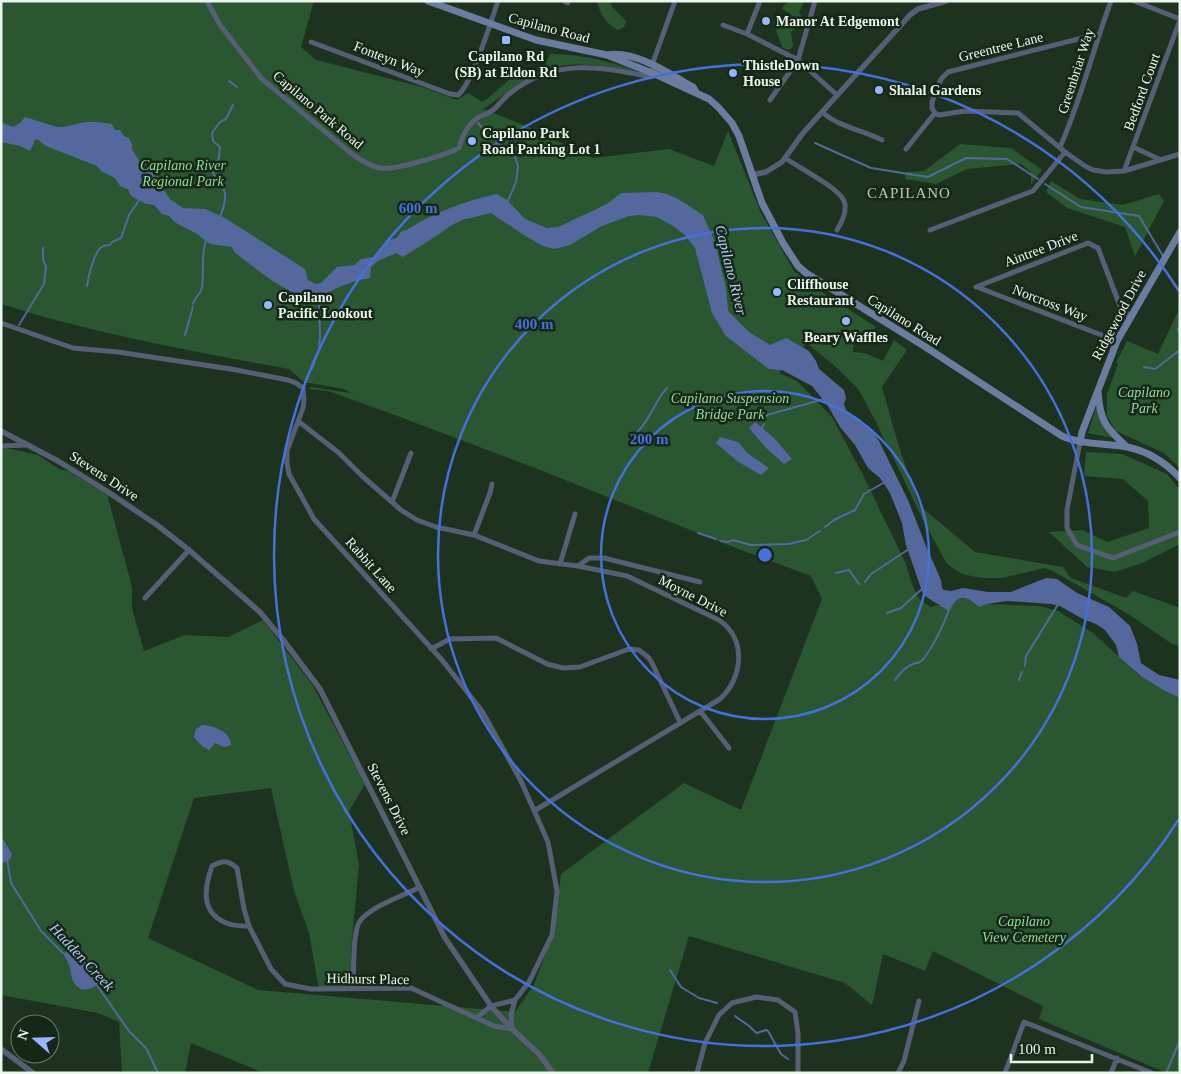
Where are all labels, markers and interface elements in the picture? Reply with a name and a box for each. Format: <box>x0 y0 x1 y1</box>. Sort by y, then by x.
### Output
street label: Capilano Road <box>507 10 591 46</box>
place label: Manor At Edgemont <box>776 14 900 29</box>
marker: Manor At Edgemont <box>760 15 772 27</box>
street label: Greenbriar Way <box>1055 26 1097 116</box>
street label: Greentree Lane <box>957 29 1045 65</box>
marker: Capilano Rd (SB) at Eldon Rd <box>500 34 512 46</box>
street label: Fonteyn Way <box>352 39 426 79</box>
place label: Capilano Rd (SB) at Eldon Rd <box>455 49 557 81</box>
street label: Bedford Court <box>1121 51 1163 133</box>
place label: ThistleDown House <box>743 58 819 89</box>
marker: ThistleDown House <box>727 67 739 79</box>
street label: Capilano Park Road <box>270 68 366 152</box>
place label: Shalal Gardens <box>889 83 982 98</box>
marker: Shalal Gardens <box>873 84 885 96</box>
place label: Capilano Park Road Parking Lot 1 <box>482 126 601 157</box>
marker: Capilano Park Road Parking Lot 1 <box>466 135 478 147</box>
park label: Capilano River Regional Park <box>140 158 227 189</box>
district label: CAPILANO <box>867 185 951 201</box>
text: 600 m <box>399 200 438 216</box>
water label: Capilano River <box>712 223 750 317</box>
street label: Aintree Drive <box>1002 228 1080 270</box>
street label: Ridgewood Drive <box>1089 267 1149 363</box>
place label: Cliffhouse Restaurant <box>787 277 854 308</box>
street label: Norcross Way <box>1010 282 1090 324</box>
marker: Cliffhouse Restaurant <box>771 286 783 298</box>
place label: Capilano Pacific Lookout <box>278 290 373 321</box>
street label: Capilano Road <box>865 291 943 349</box>
marker: Capilano Pacific Lookout <box>262 299 274 311</box>
marker: Beary Waffles <box>840 315 852 327</box>
text: 400 m <box>515 316 554 332</box>
place label: Beary Waffles <box>804 330 889 345</box>
park label: Capilano Park <box>1118 385 1170 416</box>
park label: Capilano Suspension Bridge Park <box>671 391 789 422</box>
text: 200 m <box>630 431 669 447</box>
street label: Stevens Drive <box>67 448 141 504</box>
street label: Rabbit Lane <box>342 534 400 596</box>
centre of rings <box>756 546 774 564</box>
street label: Moyne Drive <box>656 572 730 620</box>
street label: Stevens Drive <box>364 760 414 838</box>
park label: Capilano View Cemetery <box>982 914 1067 945</box>
water label: Hadden Creek <box>46 919 118 994</box>
street label: Hidhurst Place <box>326 971 410 987</box>
north arrow <box>10 1014 60 1064</box>
text: N <box>14 1027 32 1042</box>
scale bar <box>1011 1032 1092 1064</box>
text: 100 m <box>1018 1041 1056 1057</box>

